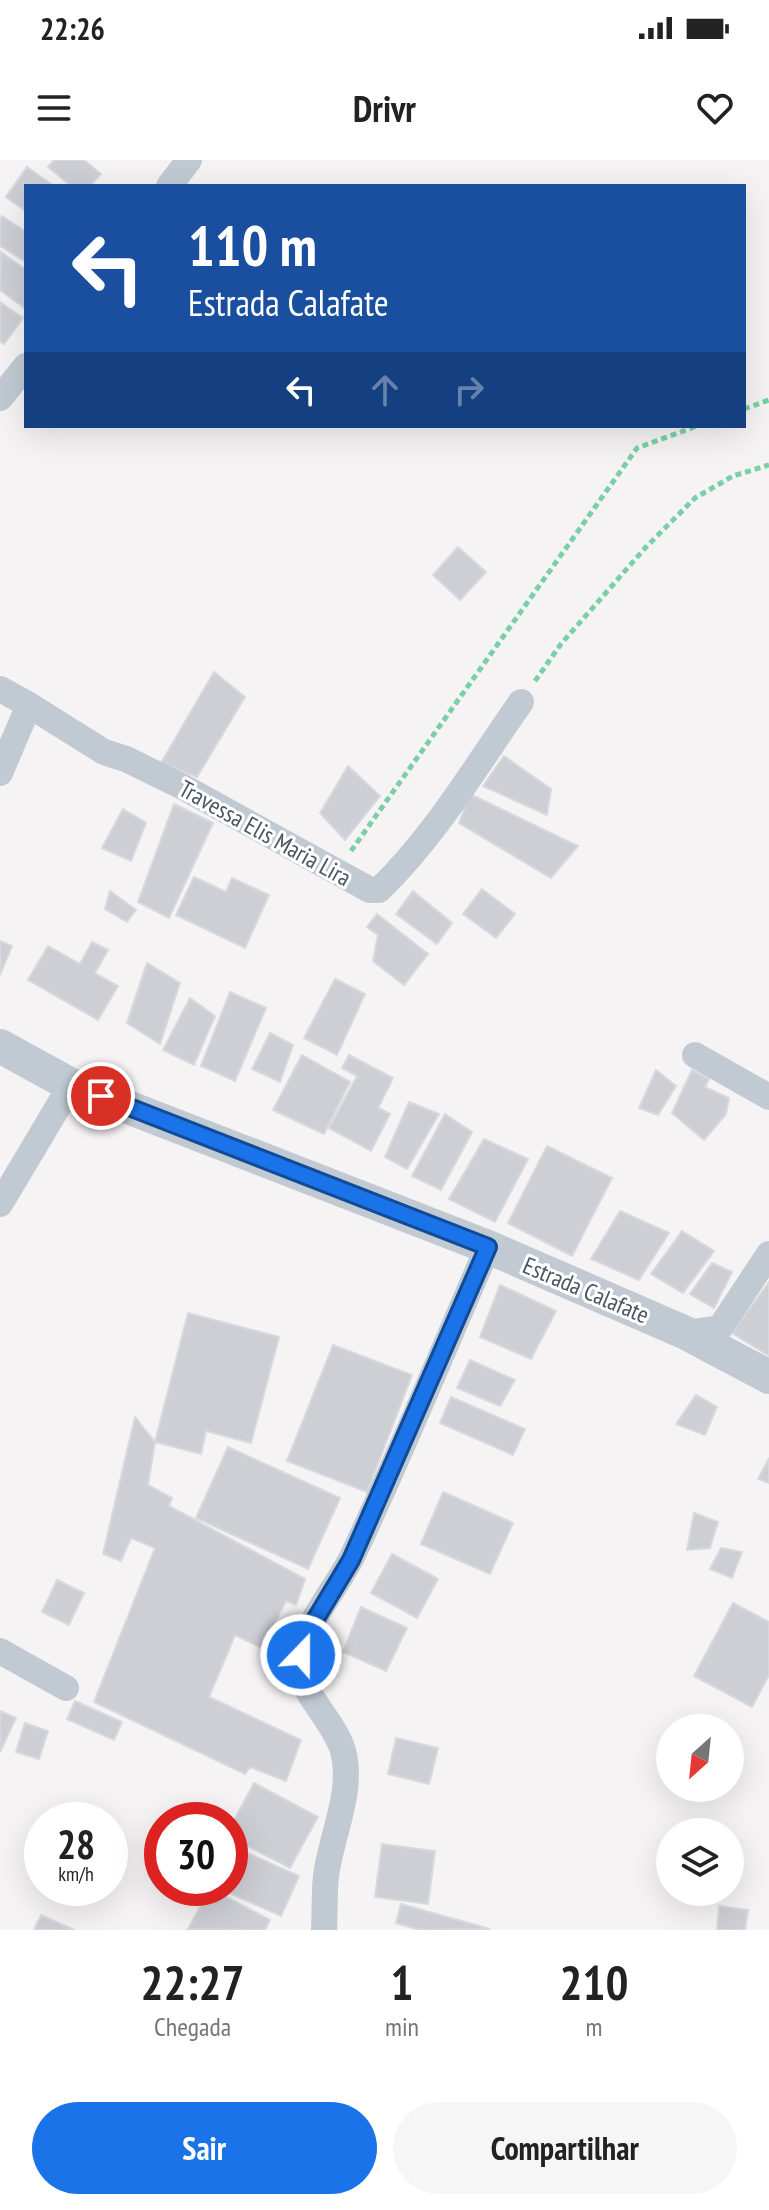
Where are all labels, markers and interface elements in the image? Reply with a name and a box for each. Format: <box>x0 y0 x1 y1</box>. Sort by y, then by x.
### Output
text: 22:26 <box>40 9 105 48</box>
text: Drivr <box>353 85 416 132</box>
icon: menu <box>32 86 76 130</box>
icon: heart <box>693 86 737 130</box>
text: 110 m <box>188 209 317 281</box>
icon: left <box>56 216 160 320</box>
text: Estrada Calafate <box>188 279 389 326</box>
icon: left <box>279 368 323 412</box>
icon: ahead <box>363 368 407 412</box>
icon: right <box>447 368 491 412</box>
street label: Travessa Elis Maria Lira <box>174 773 356 893</box>
pin <box>67 1062 135 1130</box>
icon: arrive <box>79 1074 123 1118</box>
street label: Estrada Calafate <box>518 1250 654 1330</box>
position arrow <box>259 1613 343 1697</box>
north arrow <box>656 1714 744 1802</box>
map controls <box>656 1714 744 1906</box>
speed limit sign: 30 <box>144 1802 248 1906</box>
text: 28 <box>57 1818 95 1870</box>
button: layers <box>656 1818 744 1906</box>
text: km/h <box>58 1861 94 1887</box>
text: 22:27 <box>141 1951 244 2013</box>
text: 1 <box>391 1951 413 2013</box>
text: 210 <box>560 1951 628 2013</box>
text: Chegada <box>154 2010 231 2043</box>
text: min <box>385 2010 419 2043</box>
text: m <box>586 2010 602 2043</box>
button: Sair <box>32 2102 377 2194</box>
button: Compartilhar <box>393 2102 737 2194</box>

